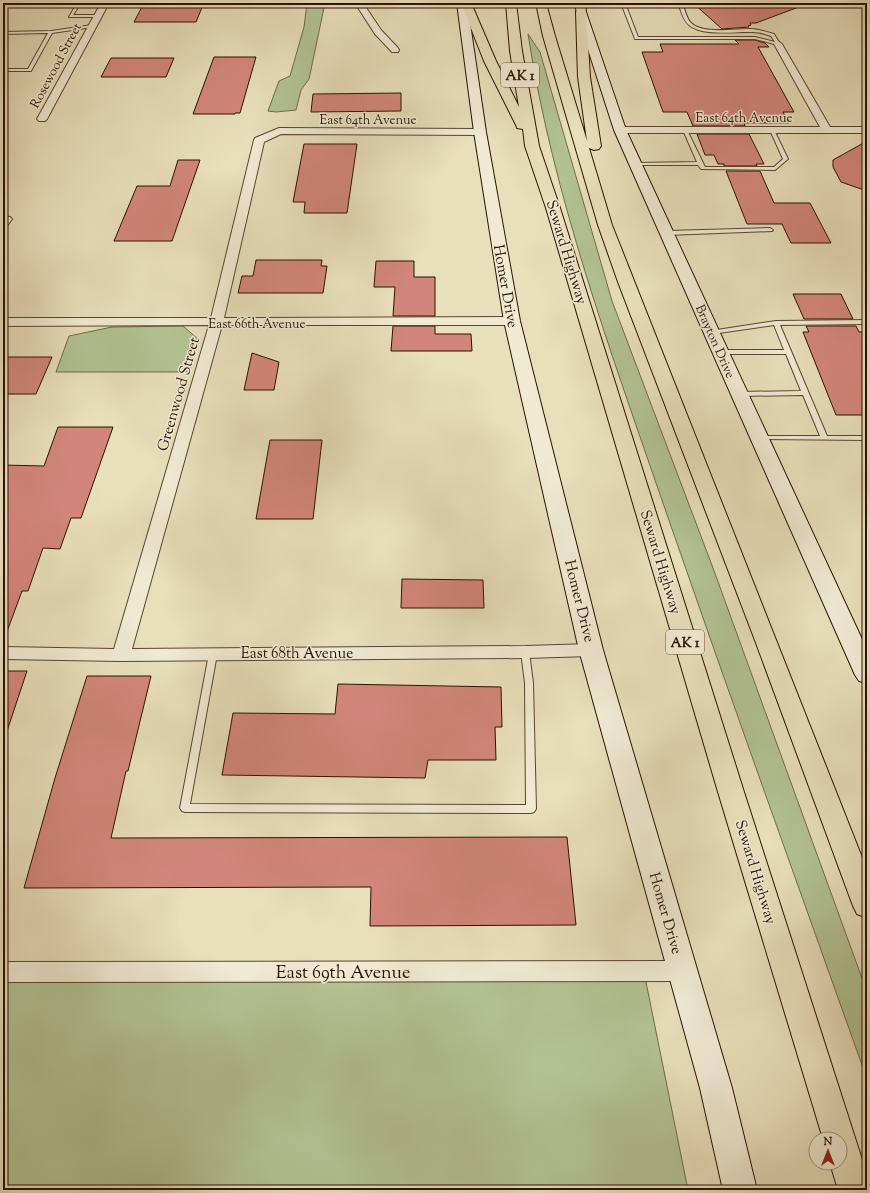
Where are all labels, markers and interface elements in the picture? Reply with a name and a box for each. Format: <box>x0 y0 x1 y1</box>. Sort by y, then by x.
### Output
street label: Rosewood Street <box>27 20 87 112</box>
road number: AK 1 <box>501 63 539 87</box>
street label: East 64th Avenue <box>695 110 793 128</box>
street label: East 64th Avenue <box>319 112 417 130</box>
street label: Seward Highway <box>540 198 592 308</box>
street label: Homer Drive <box>487 243 522 330</box>
street label: Brayton Drive <box>690 302 738 381</box>
street label: East 66th Avenue <box>208 316 306 334</box>
street label: Greenwood Street <box>153 335 206 454</box>
street label: Seward Highway <box>634 508 686 618</box>
street label: Homer Drive <box>558 558 599 645</box>
road number: AK 1 <box>666 630 704 654</box>
street label: East 68th Avenue <box>241 644 353 665</box>
street label: Seward Highway <box>729 818 781 928</box>
street label: Homer Drive <box>643 870 686 957</box>
street label: East 69th Avenue <box>276 961 410 987</box>
north arrow <box>808 1131 848 1171</box>
text: N <box>823 1134 833 1150</box>

